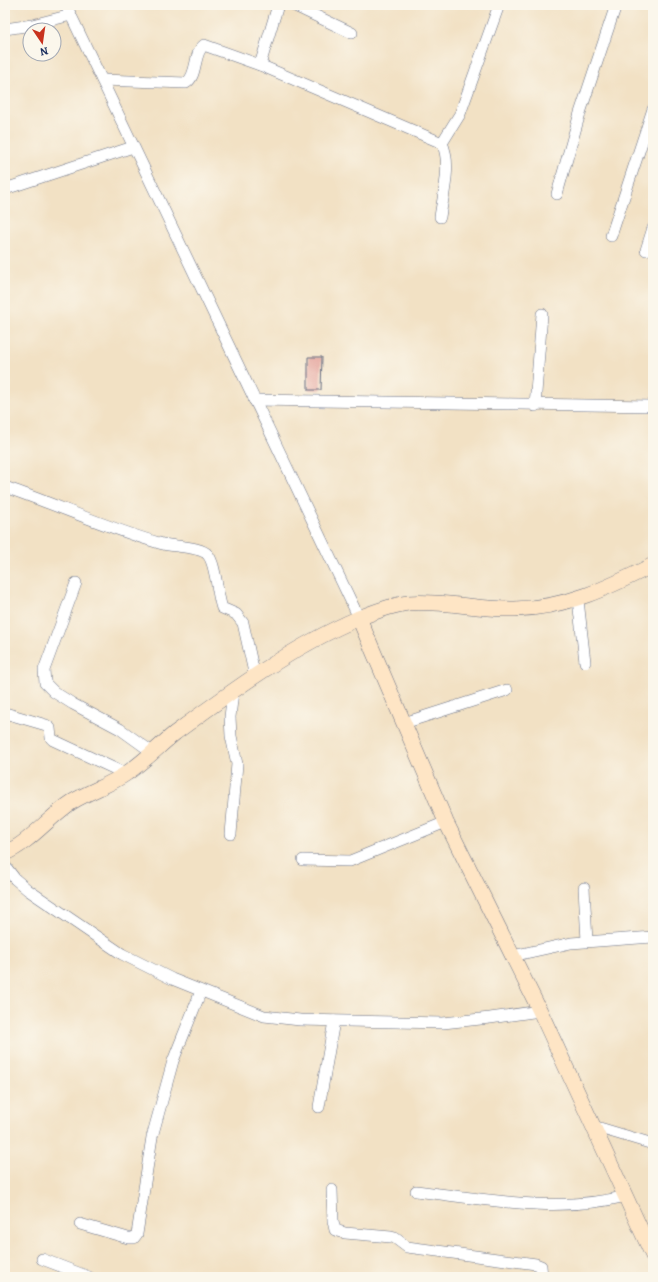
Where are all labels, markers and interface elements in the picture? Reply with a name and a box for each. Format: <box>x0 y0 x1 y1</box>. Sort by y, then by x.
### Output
north arrow <box>22 22 62 62</box>
text: N <box>39 43 50 59</box>

